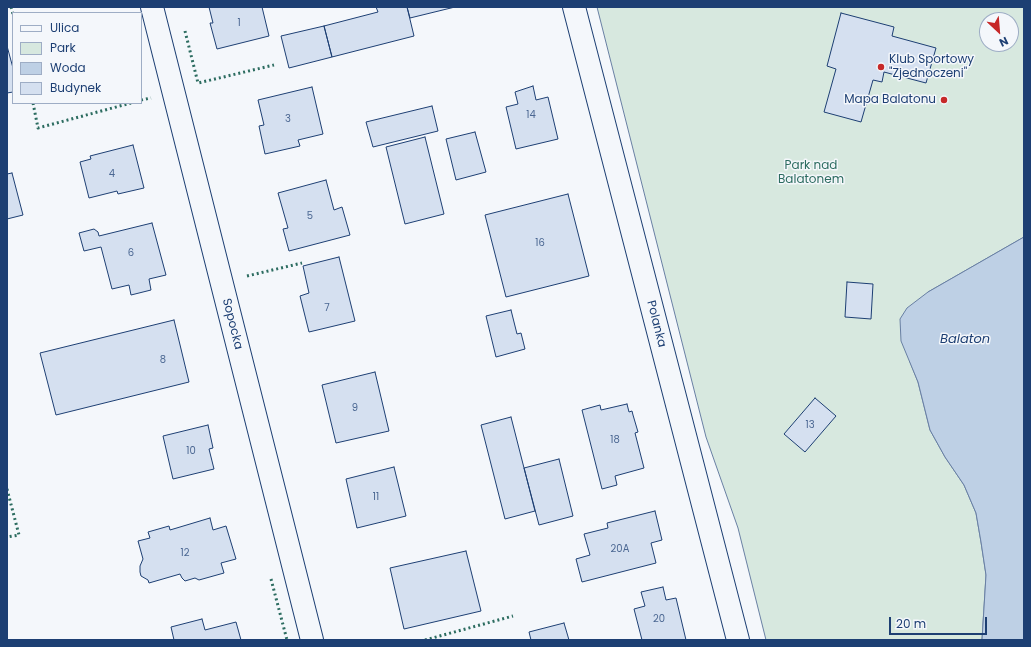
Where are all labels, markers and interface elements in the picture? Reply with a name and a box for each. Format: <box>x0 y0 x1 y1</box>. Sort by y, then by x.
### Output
legend <box>12 12 142 104</box>
north arrow <box>979 12 1019 52</box>
house number: 1 <box>237 17 241 29</box>
text: Ulica <box>50 19 79 36</box>
text: N <box>997 33 1011 51</box>
text: Park <box>50 39 76 56</box>
place label: Klub Sportowy "Zjednoczeni" <box>889 53 974 81</box>
text: Woda <box>50 59 86 76</box>
marker: Klub Sportowy "Zjednoczeni" <box>876 62 886 72</box>
text: Budynek <box>50 79 101 96</box>
place label: Mapa Balatonu <box>844 93 936 107</box>
marker: Mapa Balatonu <box>939 95 949 105</box>
house number: 14 <box>526 109 536 121</box>
house number: 3 <box>285 113 291 125</box>
park label: Park nad Balatonem <box>778 159 844 187</box>
house number: 4 <box>109 168 115 180</box>
house number: 5 <box>307 210 313 222</box>
house number: 16 <box>535 237 545 249</box>
house number: 6 <box>128 247 134 259</box>
street label: Sopocka <box>219 297 245 351</box>
street label: Polanka <box>643 299 669 349</box>
house number: 7 <box>324 302 330 314</box>
water label: Balaton <box>940 332 990 348</box>
house number: 8 <box>160 354 166 366</box>
house number: 9 <box>352 402 358 414</box>
house number: 13 <box>805 419 815 431</box>
house number: 18 <box>610 434 620 446</box>
house number: 10 <box>186 445 196 457</box>
house number: 11 <box>373 491 379 503</box>
house number: 20A <box>611 543 629 555</box>
house number: 12 <box>181 547 189 559</box>
scale bar <box>891 609 989 635</box>
house number: 20 <box>653 613 665 625</box>
text: 20 m <box>896 615 926 632</box>

